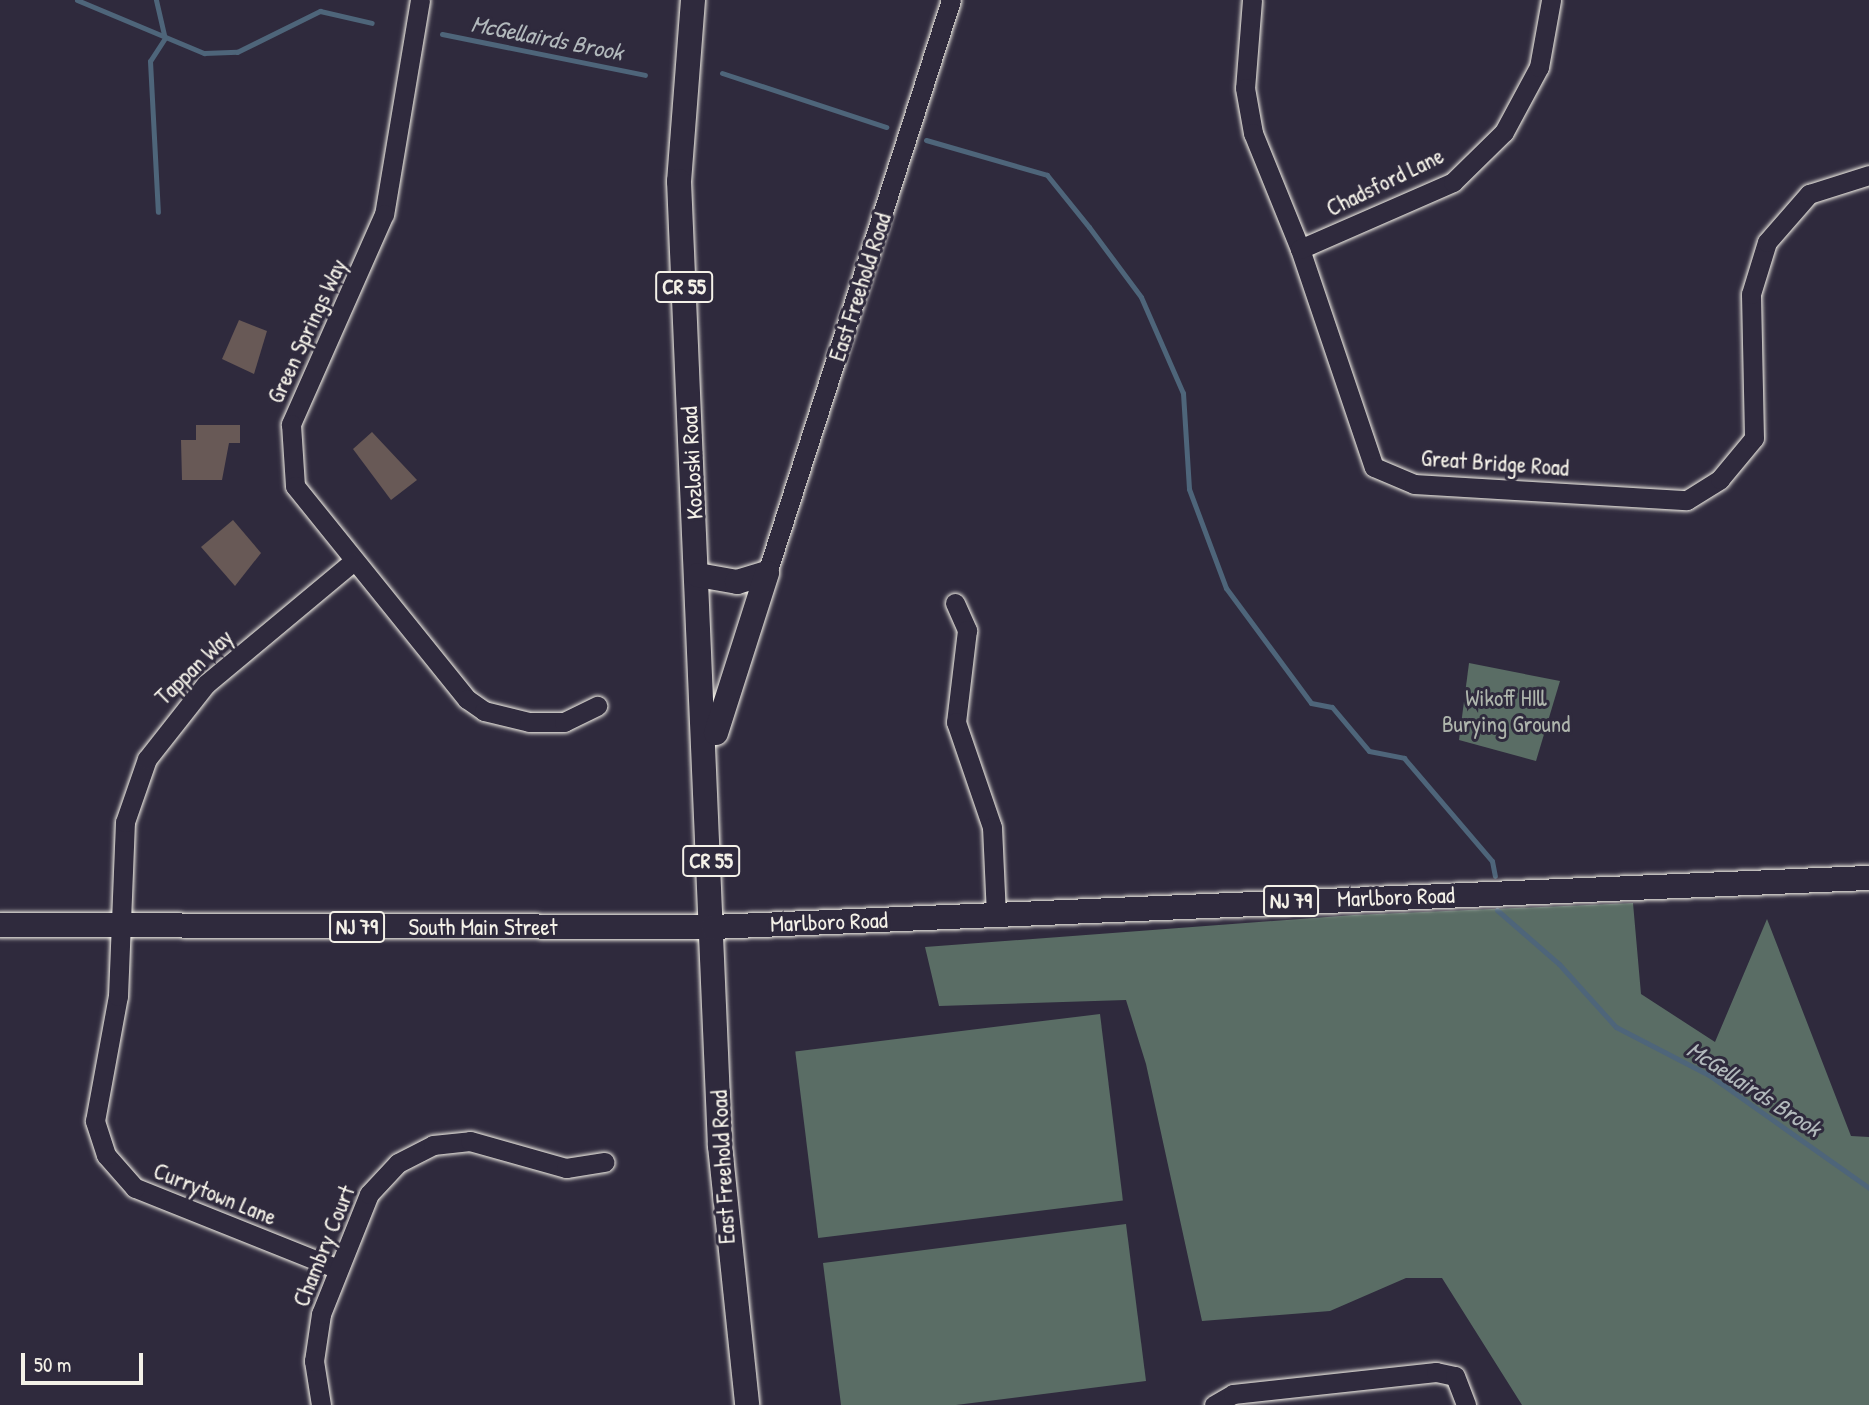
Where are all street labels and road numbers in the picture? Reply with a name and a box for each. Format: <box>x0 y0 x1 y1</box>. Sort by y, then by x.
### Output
street label: Chadsford Lane <box>1322 142 1448 222</box>
street label: East Freehold Road <box>823 209 897 365</box>
street label: Green Springs Way <box>262 254 352 408</box>
road number: CR 55 <box>654 270 714 304</box>
street label: Kozloski Road <box>675 406 709 520</box>
street label: Great Bridge Road <box>1420 444 1570 482</box>
street label: Tappan Way <box>149 623 239 711</box>
road number: CR 55 <box>681 844 741 878</box>
street label: Marlboro Road <box>1337 881 1455 913</box>
road number: NJ 79 <box>1263 884 1319 918</box>
street label: Marlboro Road <box>770 906 888 938</box>
road number: NJ 79 <box>329 909 385 944</box>
street label: South Main Street <box>409 913 557 941</box>
street label: East Freehold Road <box>705 1089 741 1245</box>
street label: Currytown Lane <box>150 1157 280 1231</box>
street label: Chambry Court <box>287 1181 361 1311</box>

